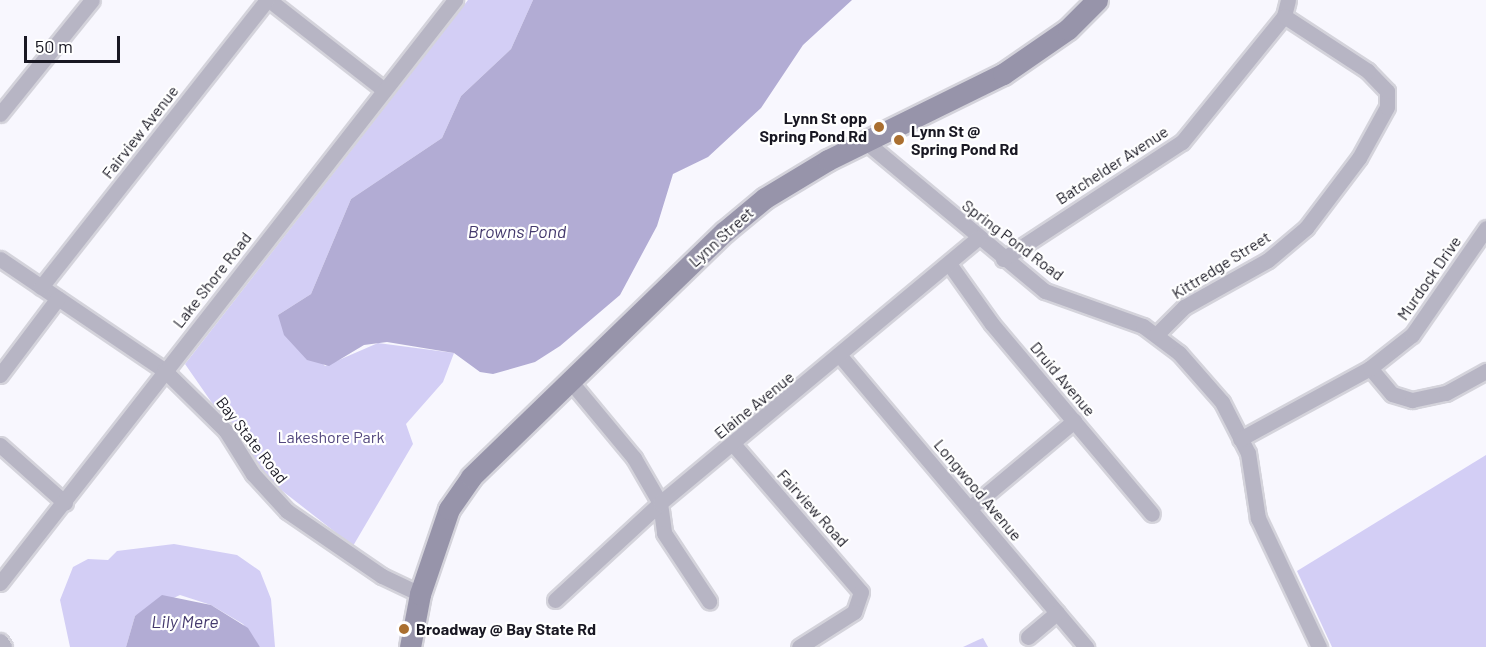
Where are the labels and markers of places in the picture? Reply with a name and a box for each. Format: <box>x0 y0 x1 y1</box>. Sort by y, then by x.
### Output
place label: Lynn St opp Spring Pond Rd <box>760 108 867 146</box>
marker: Lynn St opp Spring Pond Rd <box>872 120 886 134</box>
place label: Lynn St @ Spring Pond Rd <box>911 121 1018 159</box>
marker: Lynn St @ Spring Pond Rd <box>892 133 906 147</box>
place label: Broadway @ Bay State Rd <box>416 619 596 639</box>
marker: Broadway @ Bay State Rd <box>397 622 411 636</box>

